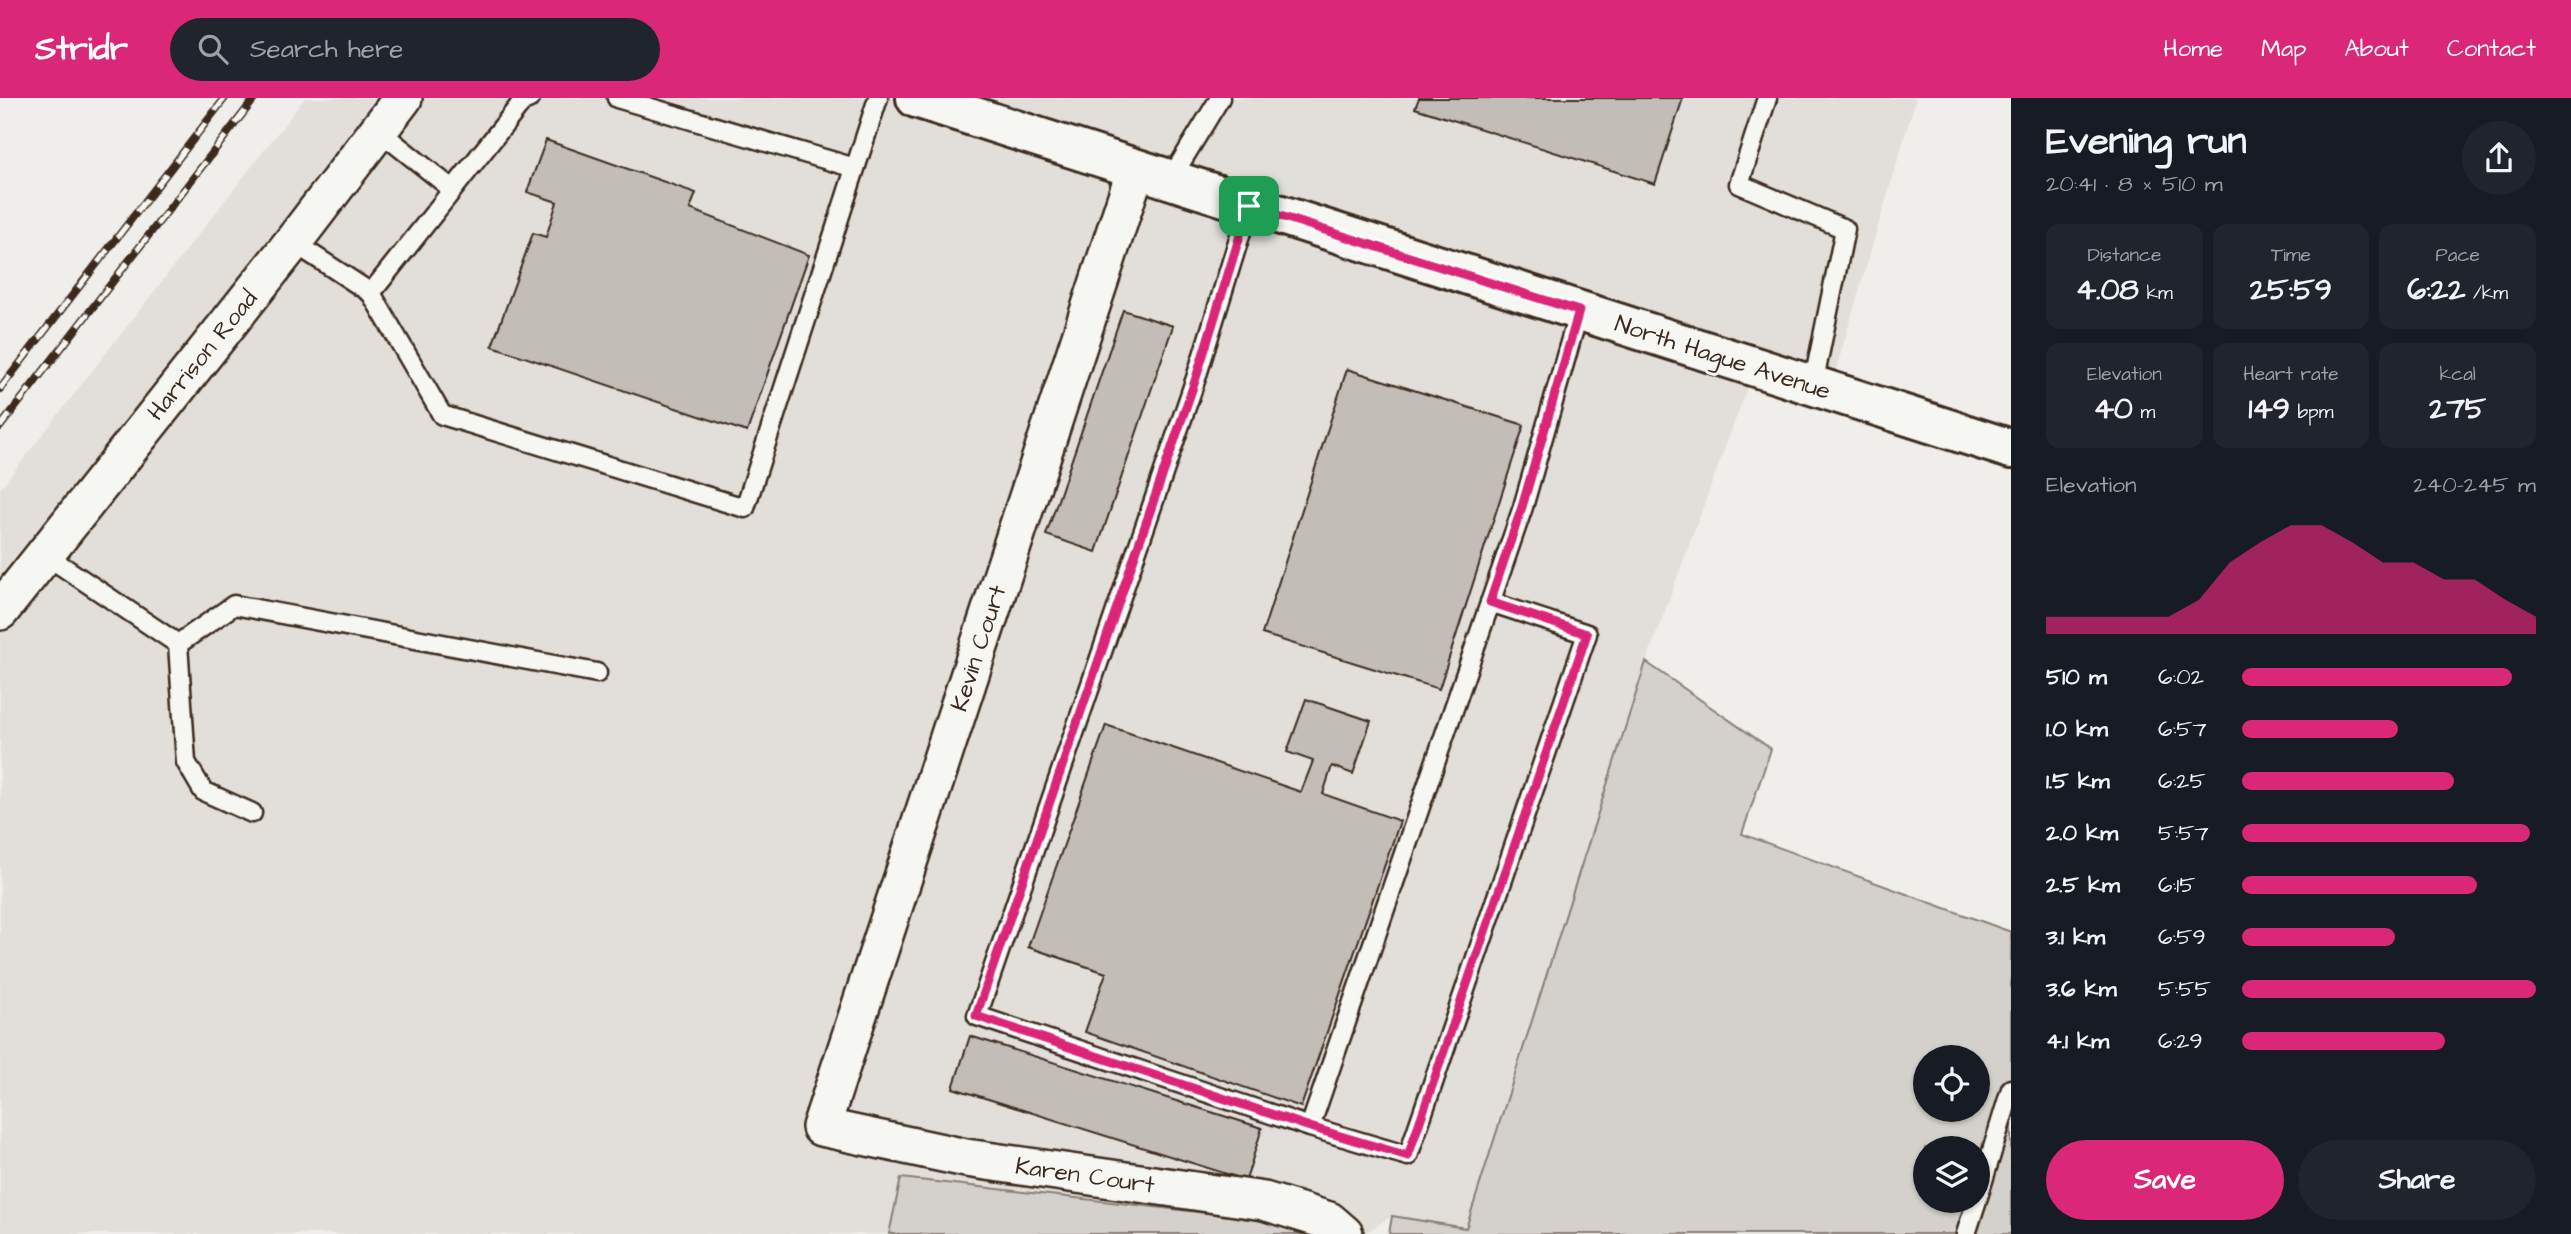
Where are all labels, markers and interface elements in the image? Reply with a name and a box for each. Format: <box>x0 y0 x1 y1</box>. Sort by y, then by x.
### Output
search box <box>170 18 660 81</box>
text: Stridr <box>35 26 128 72</box>
icon: search <box>194 30 232 68</box>
text: Search here <box>250 31 403 67</box>
text: Home <box>2163 32 2223 66</box>
text: Map <box>2261 32 2306 66</box>
text: About <box>2344 32 2409 66</box>
text: Contact <box>2447 32 2536 66</box>
text: Evening run <box>2046 116 2247 168</box>
button: share <box>2462 121 2536 195</box>
text: 20:41 · 8 × 510 m <box>2046 168 2223 200</box>
pin <box>1219 176 1279 236</box>
icon: arrive <box>1230 187 1268 225</box>
text: Distance <box>2087 242 2161 269</box>
text: Time <box>2271 242 2311 269</box>
text: Pace <box>2436 242 2480 269</box>
text: 4.08 <box>2076 269 2139 311</box>
text: 25:59 <box>2250 269 2332 311</box>
text: 6:22 <box>2407 269 2465 311</box>
text: km <box>2139 280 2173 307</box>
text: /km <box>2465 280 2508 307</box>
street label: Harrison Road <box>139 283 266 428</box>
street label: North Hague Avenue <box>1610 307 1835 410</box>
text: Elevation <box>2087 361 2162 388</box>
text: Heart rate <box>2243 361 2339 388</box>
text: kcal <box>2439 361 2476 388</box>
text: 40 <box>2093 388 2133 430</box>
text: 149 <box>2249 388 2290 430</box>
text: 275 <box>2429 388 2486 430</box>
text: m <box>2133 399 2155 426</box>
text: bpm <box>2290 399 2333 426</box>
text: Elevation <box>2046 469 2137 501</box>
text: 240–245 m <box>2413 469 2536 501</box>
street label: Kevin Court <box>943 581 1015 716</box>
text: 510 m <box>2046 661 2107 693</box>
text: 6:02 <box>2158 661 2204 693</box>
text: 1.0 km <box>2046 713 2108 745</box>
text: 6:57 <box>2158 713 2207 745</box>
text: 1.5 km <box>2046 765 2110 797</box>
text: 6:25 <box>2158 765 2206 797</box>
text: 2.0 km <box>2046 817 2118 849</box>
text: 5:57 <box>2158 817 2209 849</box>
text: 2.5 km <box>2046 869 2120 901</box>
text: 6:15 <box>2158 869 2196 901</box>
text: 3.1 km <box>2046 921 2105 953</box>
text: 6:59 <box>2158 921 2206 953</box>
text: 3.6 km <box>2046 973 2117 1005</box>
text: 5:55 <box>2158 973 2211 1005</box>
text: 4.1 km <box>2046 1025 2109 1057</box>
text: 6:29 <box>2158 1025 2203 1057</box>
map controls <box>1913 1045 1990 1213</box>
button: locate <box>1913 1045 1990 1122</box>
button: layers <box>1913 1136 1990 1213</box>
button: Save <box>2046 1140 2284 1220</box>
button: Share <box>2298 1140 2536 1220</box>
street label: Karen Court <box>1013 1149 1157 1203</box>

